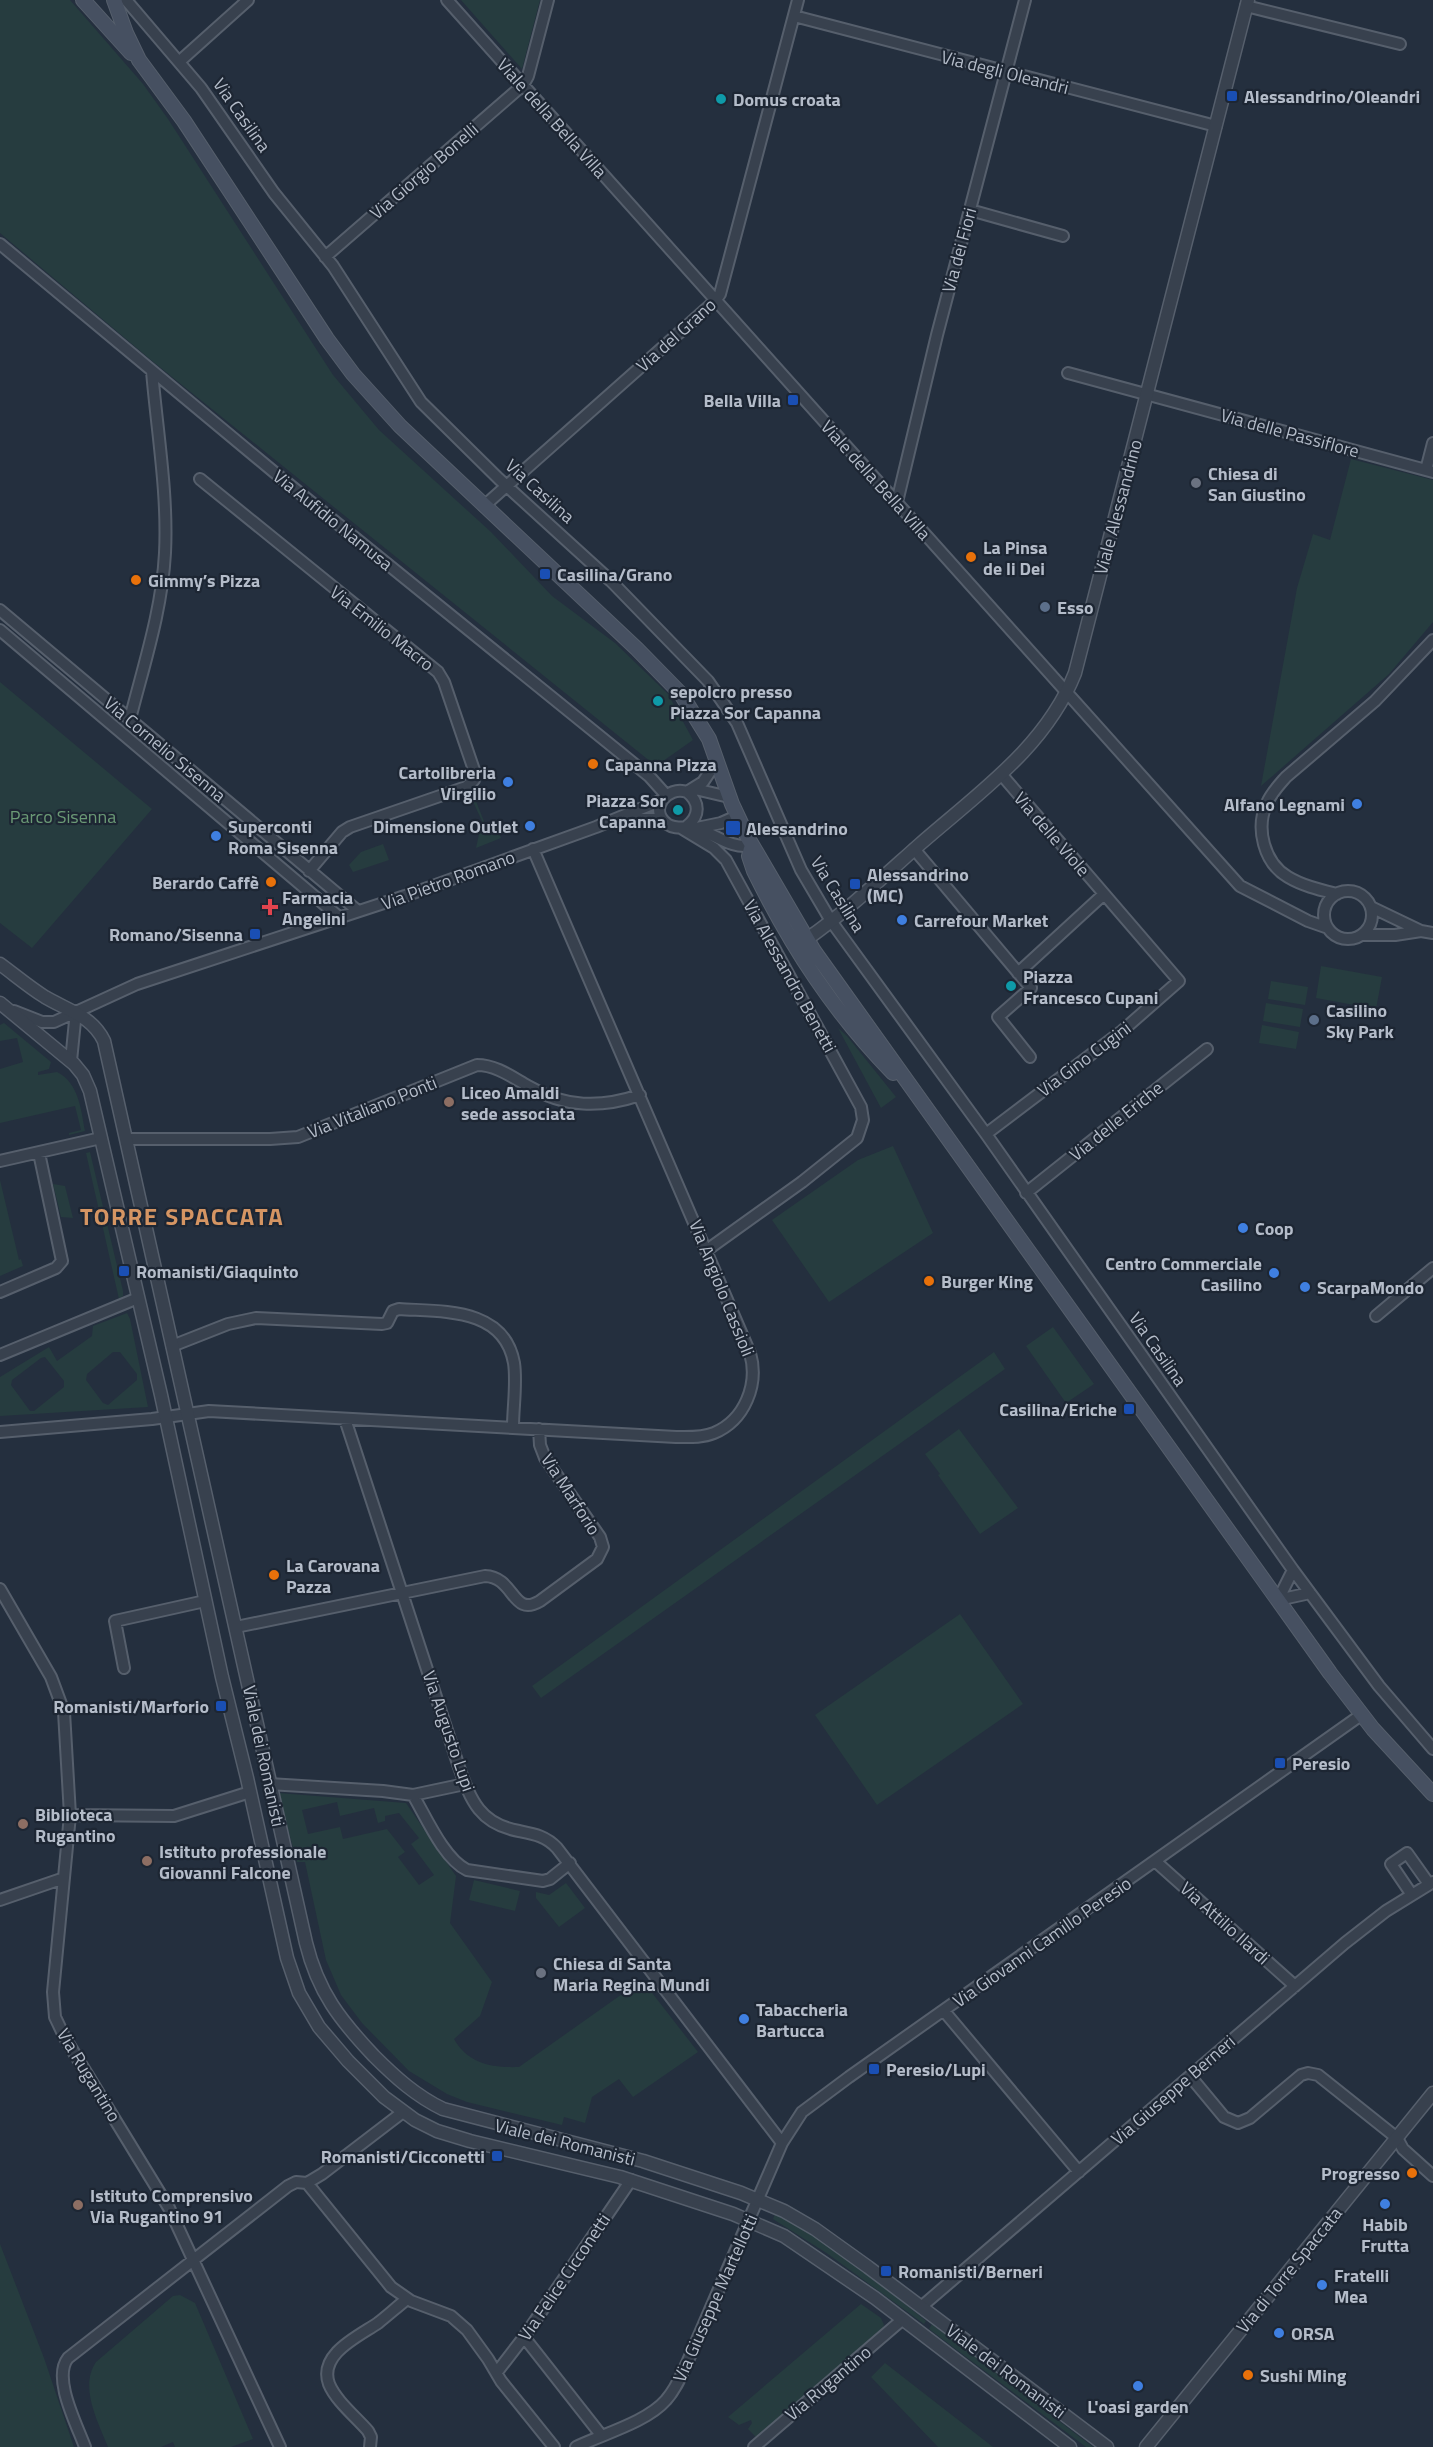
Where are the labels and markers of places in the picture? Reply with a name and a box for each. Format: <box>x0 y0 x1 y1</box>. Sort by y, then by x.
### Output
place label: Alessandrino/Oleandri <box>1244 83 1420 110</box>
place label: Domus croata <box>733 86 841 113</box>
marker: Alessandrino/Oleandri <box>1225 89 1239 103</box>
marker: Domus croata <box>714 92 728 106</box>
place label: Bella Villa <box>704 387 781 414</box>
marker: Bella Villa <box>786 393 800 407</box>
place label: Chiesa di San Giustino <box>1208 460 1306 508</box>
marker: Chiesa di San Giustino <box>1189 476 1203 490</box>
place label: La Pinsa de li Dei <box>983 534 1048 582</box>
marker: La Pinsa de li Dei <box>964 550 978 564</box>
place label: Casilina/Grano <box>557 561 672 588</box>
place label: Gimmy’s Pizza <box>148 567 260 594</box>
marker: Casilina/Grano <box>538 567 552 581</box>
marker: Gimmy’s Pizza <box>129 573 143 587</box>
place label: Esso <box>1057 594 1094 621</box>
marker: Esso <box>1038 600 1052 614</box>
place label: sepolcro presso Piazza Sor Capanna <box>670 678 821 726</box>
marker: sepolcro presso Piazza Sor Capanna <box>651 694 665 708</box>
place label: Capanna Pizza <box>605 751 717 778</box>
marker: Capanna Pizza <box>586 757 600 771</box>
place label: Cartolibreria Virgilio <box>398 759 496 807</box>
marker: Cartolibreria Virgilio <box>501 775 515 789</box>
place label: Piazza Sor Capanna <box>586 787 666 835</box>
place label: Alfano Legnami <box>1224 791 1345 818</box>
marker: Alfano Legnami <box>1350 797 1364 811</box>
marker: Piazza Sor Capanna <box>671 803 685 817</box>
place label: Superconti Roma Sisenna <box>228 813 338 861</box>
place label: Dimensione Outlet <box>373 813 518 840</box>
place label: Alessandrino <box>746 815 848 842</box>
marker: Dimensione Outlet <box>523 819 537 833</box>
marker: Alessandrino <box>724 819 742 837</box>
marker: Superconti Roma Sisenna <box>209 829 223 843</box>
place label: Alessandrino (MC) <box>867 861 969 909</box>
place label: Berardo Caffè <box>152 869 259 896</box>
marker: Berardo Caffè <box>264 875 278 889</box>
marker: Alessandrino (MC) <box>848 877 862 891</box>
place label: Farmacia Angelini <box>282 884 353 932</box>
marker: Farmacia Angelini <box>263 900 277 914</box>
place label: Carrefour Market <box>914 907 1049 934</box>
marker: Carrefour Market <box>895 913 909 927</box>
place label: Romano/Sisenna <box>109 921 243 948</box>
marker: Romano/Sisenna <box>248 927 262 941</box>
place label: Piazza Francesco Cupani <box>1023 963 1158 1011</box>
marker: Piazza Francesco Cupani <box>1004 979 1018 993</box>
place label: Casilino Sky Park <box>1326 997 1394 1045</box>
marker: Casilino Sky Park <box>1307 1013 1321 1027</box>
place label: Liceo Amaldi sede associata <box>461 1079 575 1127</box>
marker: Liceo Amaldi sede associata <box>442 1095 456 1109</box>
place label: Coop <box>1255 1215 1294 1242</box>
marker: Coop <box>1236 1221 1250 1235</box>
place label: Centro Commerciale Casilino <box>1105 1250 1262 1298</box>
place label: Romanisti/Giaquinto <box>136 1258 299 1285</box>
marker: Romanisti/Giaquinto <box>117 1264 131 1278</box>
marker: Centro Commerciale Casilino <box>1267 1266 1281 1280</box>
place label: Burger King <box>941 1268 1033 1295</box>
marker: Burger King <box>922 1274 936 1288</box>
place label: ScarpaMondo <box>1317 1274 1424 1301</box>
marker: ScarpaMondo <box>1298 1280 1312 1294</box>
place label: Casilina/Eriche <box>999 1396 1117 1423</box>
marker: Casilina/Eriche <box>1122 1402 1136 1416</box>
place label: La Carovana Pazza <box>286 1552 380 1600</box>
marker: La Carovana Pazza <box>267 1568 281 1582</box>
place label: Romanisti/Marforio <box>53 1693 209 1720</box>
marker: Romanisti/Marforio <box>214 1699 228 1713</box>
place label: Peresio <box>1292 1750 1350 1777</box>
marker: Peresio <box>1273 1756 1287 1770</box>
place label: Biblioteca Rugantino <box>35 1801 116 1849</box>
marker: Biblioteca Rugantino <box>16 1817 30 1831</box>
place label: Istituto professionale Giovanni Falcone <box>159 1838 326 1886</box>
marker: Istituto professionale Giovanni Falcone <box>140 1854 154 1868</box>
place label: Chiesa di Santa Maria Regina Mundi <box>553 1950 710 1998</box>
marker: Chiesa di Santa Maria Regina Mundi <box>534 1966 548 1980</box>
place label: Tabaccheria Bartucca <box>756 1996 848 2044</box>
marker: Tabaccheria Bartucca <box>737 2012 751 2026</box>
place label: Peresio/Lupi <box>886 2056 986 2083</box>
marker: Peresio/Lupi <box>867 2062 881 2076</box>
place label: Romanisti/Cicconetti <box>321 2143 485 2170</box>
marker: Romanisti/Cicconetti <box>490 2149 504 2163</box>
place label: Progresso <box>1321 2160 1400 2187</box>
marker: Progresso <box>1405 2166 1419 2180</box>
place label: Istituto Comprensivo Via Rugantino 91 <box>90 2182 253 2230</box>
marker: Habib Frutta <box>1378 2197 1392 2211</box>
marker: Istituto Comprensivo Via Rugantino 91 <box>71 2198 85 2212</box>
place label: Habib Frutta <box>1361 2211 1409 2259</box>
place label: Romanisti/Berneri <box>898 2258 1043 2285</box>
place label: Fratelli Mea <box>1334 2262 1389 2310</box>
marker: Romanisti/Berneri <box>879 2264 893 2278</box>
marker: Fratelli Mea <box>1315 2278 1329 2292</box>
place label: ORSA <box>1291 2320 1335 2347</box>
marker: ORSA <box>1272 2326 1286 2340</box>
place label: Sushi Ming <box>1260 2362 1347 2389</box>
marker: Sushi Ming <box>1241 2368 1255 2382</box>
marker: L'oasi garden <box>1131 2379 1145 2393</box>
place label: L'oasi garden <box>1087 2393 1189 2420</box>

